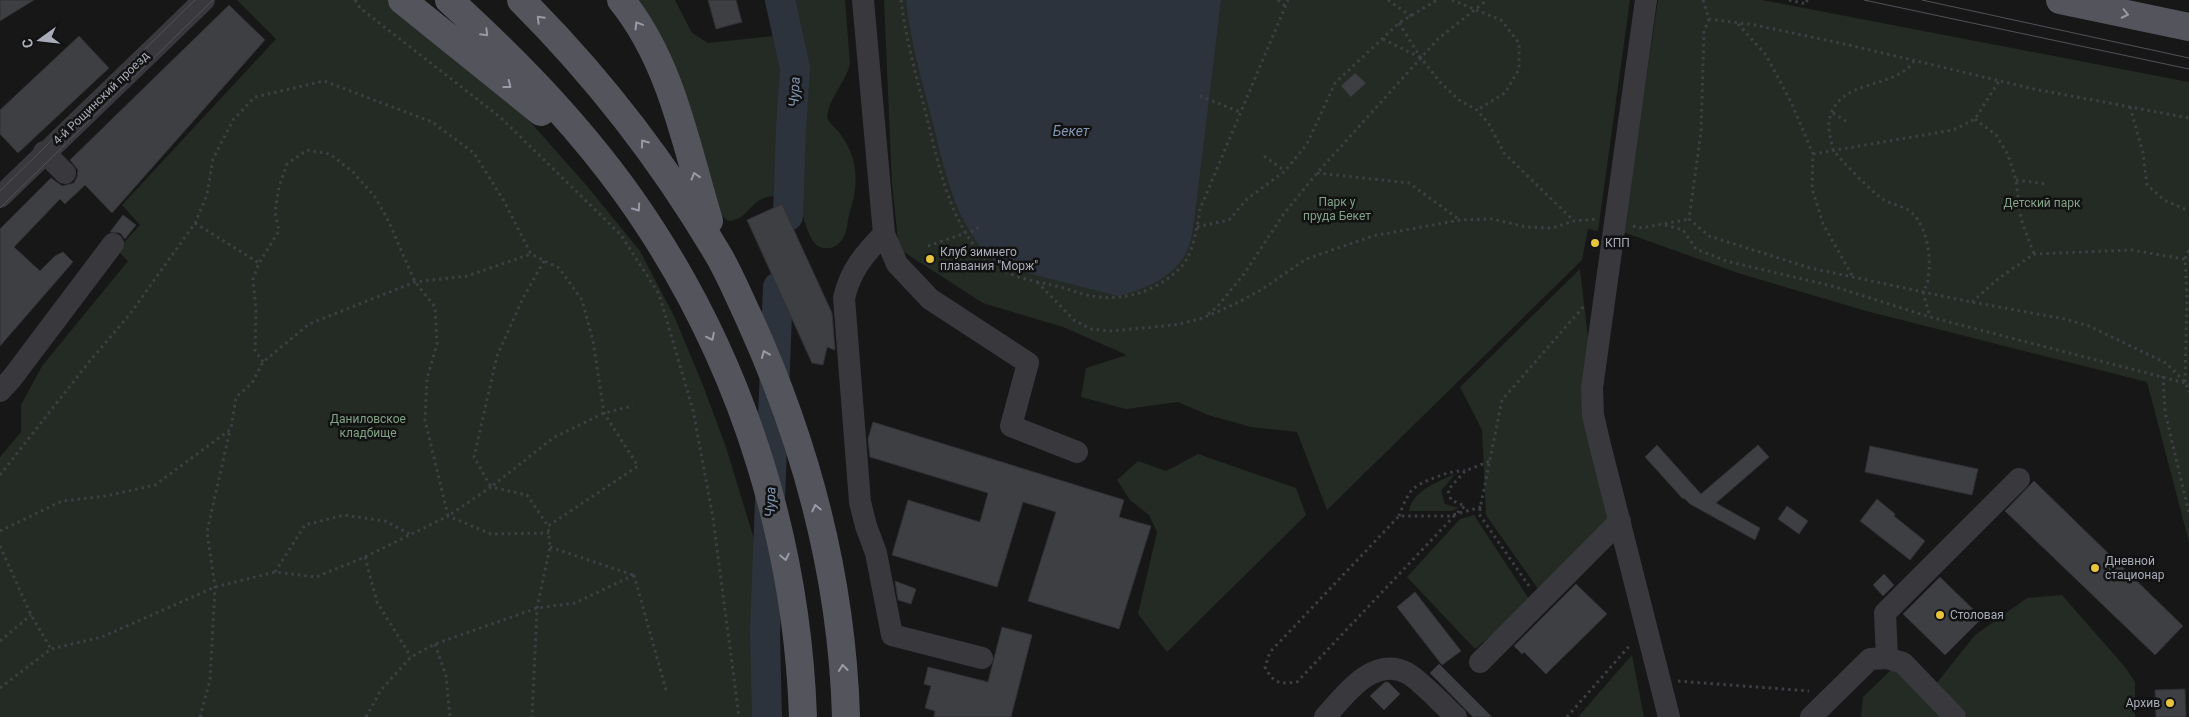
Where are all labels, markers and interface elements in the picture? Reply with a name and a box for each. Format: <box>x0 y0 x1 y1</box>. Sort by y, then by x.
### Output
one-way arrow <box>2120 8 2129 18</box>
north arrow <box>15 15 65 65</box>
one-way arrow <box>536 16 545 25</box>
one-way arrow <box>635 21 645 30</box>
one-way arrow <box>479 27 488 36</box>
text: С <box>19 37 36 50</box>
street label: 4-й Рощинский проезд <box>50 49 152 147</box>
water label: Чура <box>785 76 803 108</box>
one-way arrow <box>502 80 511 88</box>
water label: Бекет <box>1053 123 1090 139</box>
one-way arrow <box>641 139 650 149</box>
one-way arrow <box>690 172 701 181</box>
park label: Парк у пруда Бекет <box>1303 195 1371 223</box>
park label: Детский парк <box>2004 196 2081 210</box>
one-way arrow <box>631 202 640 212</box>
place label: КПП <box>1605 236 1630 250</box>
marker: КПП <box>1589 237 1601 249</box>
place label: Клуб зимнего плавания "Морж" <box>940 245 1038 273</box>
marker: Клуб зимнего плавания "Морж" <box>924 253 936 265</box>
one-way arrow <box>704 332 715 341</box>
one-way arrow <box>761 350 771 359</box>
park label: Даниловское кладбище <box>330 412 406 440</box>
water label: Чура <box>761 486 779 518</box>
one-way arrow <box>811 504 822 513</box>
one-way arrow <box>779 552 790 561</box>
place label: Дневной стационар <box>2105 554 2165 582</box>
marker: Дневной стационар <box>2089 562 2101 574</box>
place label: Столовая <box>1950 608 2004 622</box>
marker: Столовая <box>1934 609 1946 621</box>
one-way arrow <box>838 664 849 672</box>
place label: Архив <box>2126 696 2160 710</box>
marker: Архив <box>2164 697 2176 709</box>

